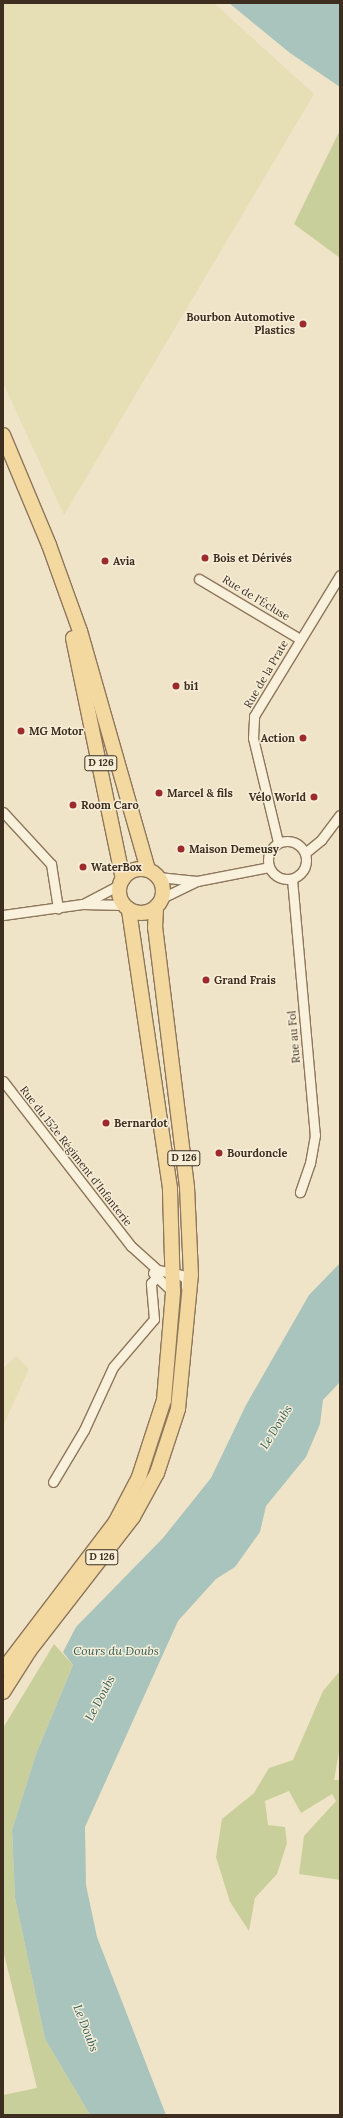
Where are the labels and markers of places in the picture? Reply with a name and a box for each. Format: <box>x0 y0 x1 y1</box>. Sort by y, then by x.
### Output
place label: Bourbon Automotive Plastics <box>186 311 295 337</box>
marker: Bourbon Automotive Plastics <box>298 319 308 329</box>
place label: Bois et Dérivés <box>213 551 292 565</box>
marker: Bois et Dérivés <box>200 553 210 563</box>
place label: Avia <box>113 554 135 568</box>
marker: Avia <box>100 556 110 566</box>
place label: bi1 <box>184 679 198 693</box>
marker: bi1 <box>171 681 181 691</box>
place label: MG Motor <box>29 724 83 738</box>
marker: MG Motor <box>16 726 26 736</box>
place label: Action <box>261 731 295 745</box>
marker: Action <box>298 733 308 743</box>
place label: Marcel & fils <box>167 786 233 800</box>
marker: Marcel & fils <box>154 788 164 798</box>
place label: Vélo World <box>249 790 306 804</box>
marker: Vélo World <box>309 792 319 802</box>
place label: Room Caro <box>81 798 139 812</box>
marker: Room Caro <box>68 800 78 810</box>
place label: Maison Demeusy <box>189 842 279 856</box>
marker: Maison Demeusy <box>176 844 186 854</box>
place label: WaterBox <box>91 860 142 874</box>
marker: WaterBox <box>78 862 88 872</box>
place label: Grand Frais <box>214 973 276 987</box>
marker: Grand Frais <box>201 975 211 985</box>
place label: Bernardot <box>114 1116 168 1130</box>
marker: Bernardot <box>101 1118 111 1128</box>
place label: Bourdoncle <box>227 1146 287 1160</box>
marker: Bourdoncle <box>214 1148 224 1158</box>

